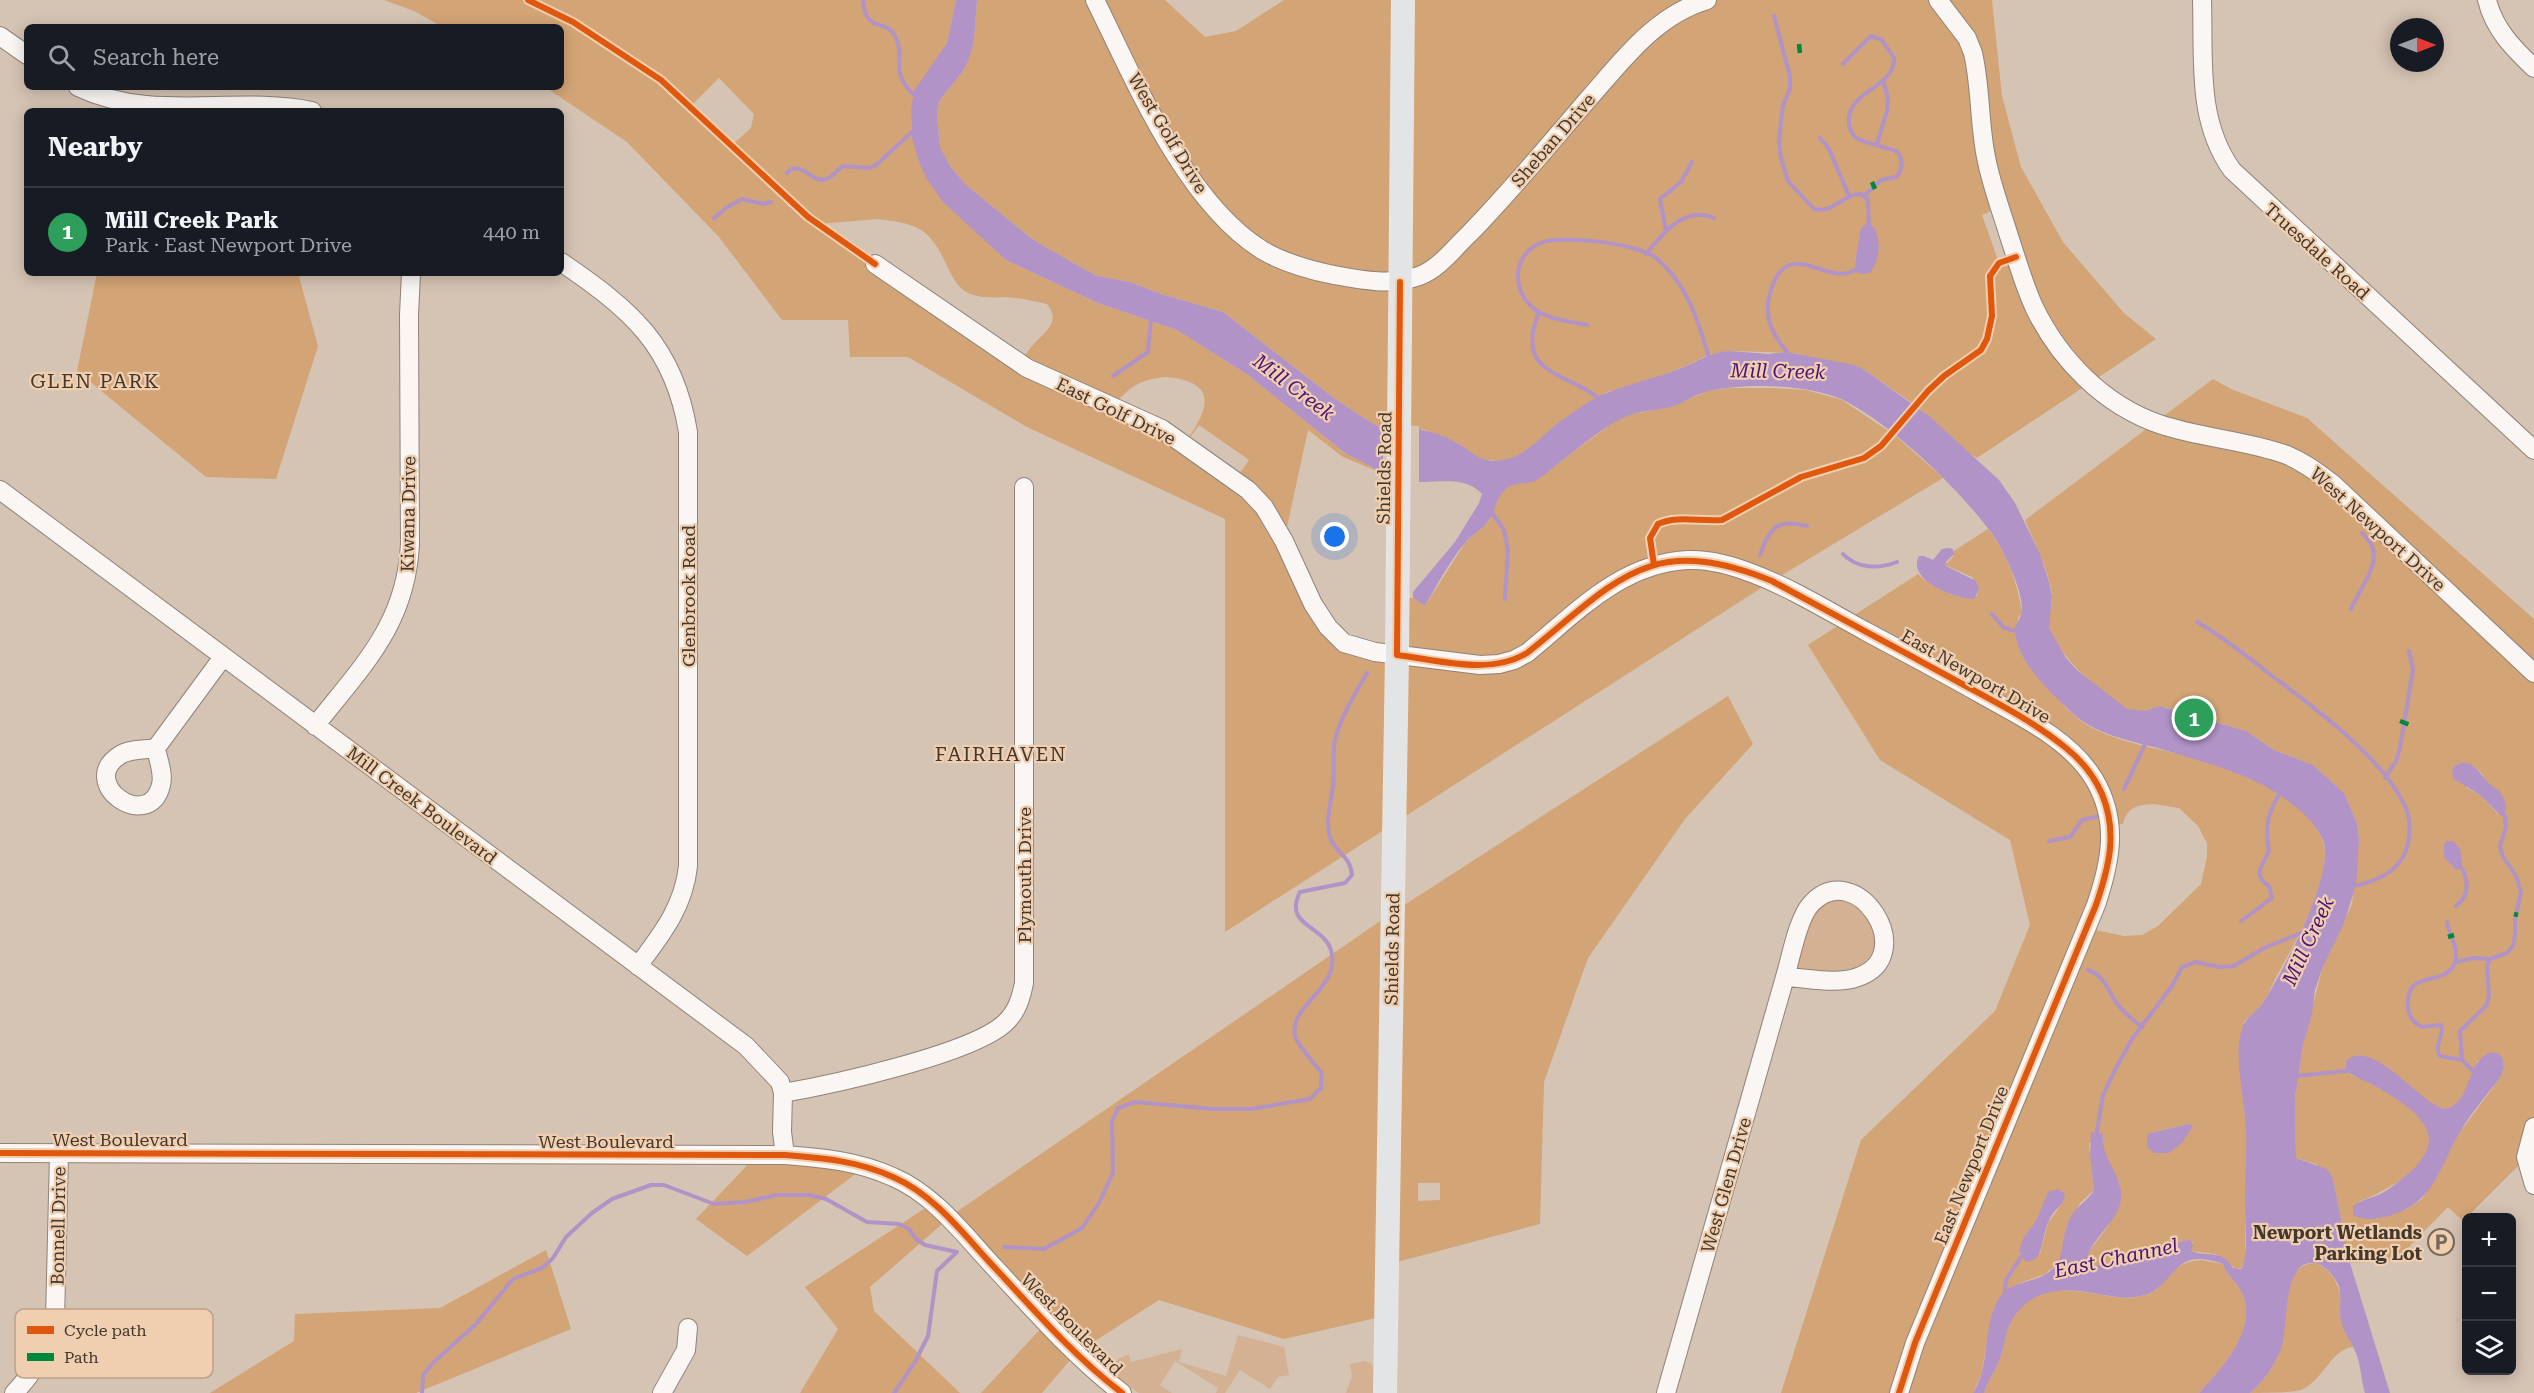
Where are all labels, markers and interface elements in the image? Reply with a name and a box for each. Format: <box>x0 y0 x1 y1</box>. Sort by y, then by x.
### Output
north arrow <box>2390 18 2444 72</box>
search box <box>24 24 564 90</box>
icon: search <box>45 41 78 74</box>
text: Search here <box>93 45 219 70</box>
street label: West Golf Drive <box>1124 69 1212 197</box>
street label: Sheban Drive <box>1507 89 1599 191</box>
text: Nearby <box>48 132 142 162</box>
street label: Truesdale Road <box>2260 198 2374 304</box>
text: Mill Creek Park <box>105 208 278 233</box>
text: 1 <box>62 220 73 244</box>
text: 440 m <box>483 220 540 244</box>
text: Park · East Newport Drive <box>105 233 352 257</box>
water label: Mill Creek <box>1248 348 1339 425</box>
water label: Mill Creek <box>1729 358 1826 384</box>
district label: GLEN PARK <box>30 369 160 393</box>
street label: East Golf Drive <box>1053 373 1179 449</box>
street label: Shields Road <box>1373 411 1395 525</box>
street label: Kiwana Drive <box>396 456 420 572</box>
street label: West Newport Drive <box>2306 463 2450 595</box>
your location <box>1320 522 1349 551</box>
street label: Glenbrook Road <box>678 525 699 667</box>
street label: East Newport Drive <box>1898 625 2055 727</box>
pin: 1 <box>2174 696 2214 740</box>
street label: Mill Creek Boulevard <box>343 742 502 869</box>
district label: FAIRHAVEN <box>935 742 1067 766</box>
street label: Plymouth Drive <box>1014 807 1035 943</box>
street label: Shields Road <box>1381 892 1403 1006</box>
water label: Mill Creek <box>2277 893 2339 990</box>
street label: East Newport Drive <box>1930 1083 2012 1247</box>
street label: West Glen Drive <box>1697 1115 1755 1255</box>
street label: West Boulevard <box>52 1129 188 1150</box>
street label: West Boulevard <box>538 1131 674 1152</box>
street label: Bonnell Drive <box>46 1166 70 1286</box>
map controls <box>2462 1213 2516 1375</box>
button: + <box>2462 1213 2516 1267</box>
place label: Newport Wetlands Parking Lot <box>2253 1222 2422 1264</box>
parking icon: Newport Wetlands Parking Lot <box>2426 1227 2456 1257</box>
water label: East Channel <box>2051 1233 2180 1283</box>
button: − <box>2462 1267 2516 1321</box>
street label: West Boulevard <box>1017 1269 1128 1380</box>
legend <box>15 1309 213 1378</box>
text: Cycle path <box>64 1321 147 1340</box>
button: layers <box>2462 1321 2516 1375</box>
text: Path <box>64 1348 99 1367</box>

